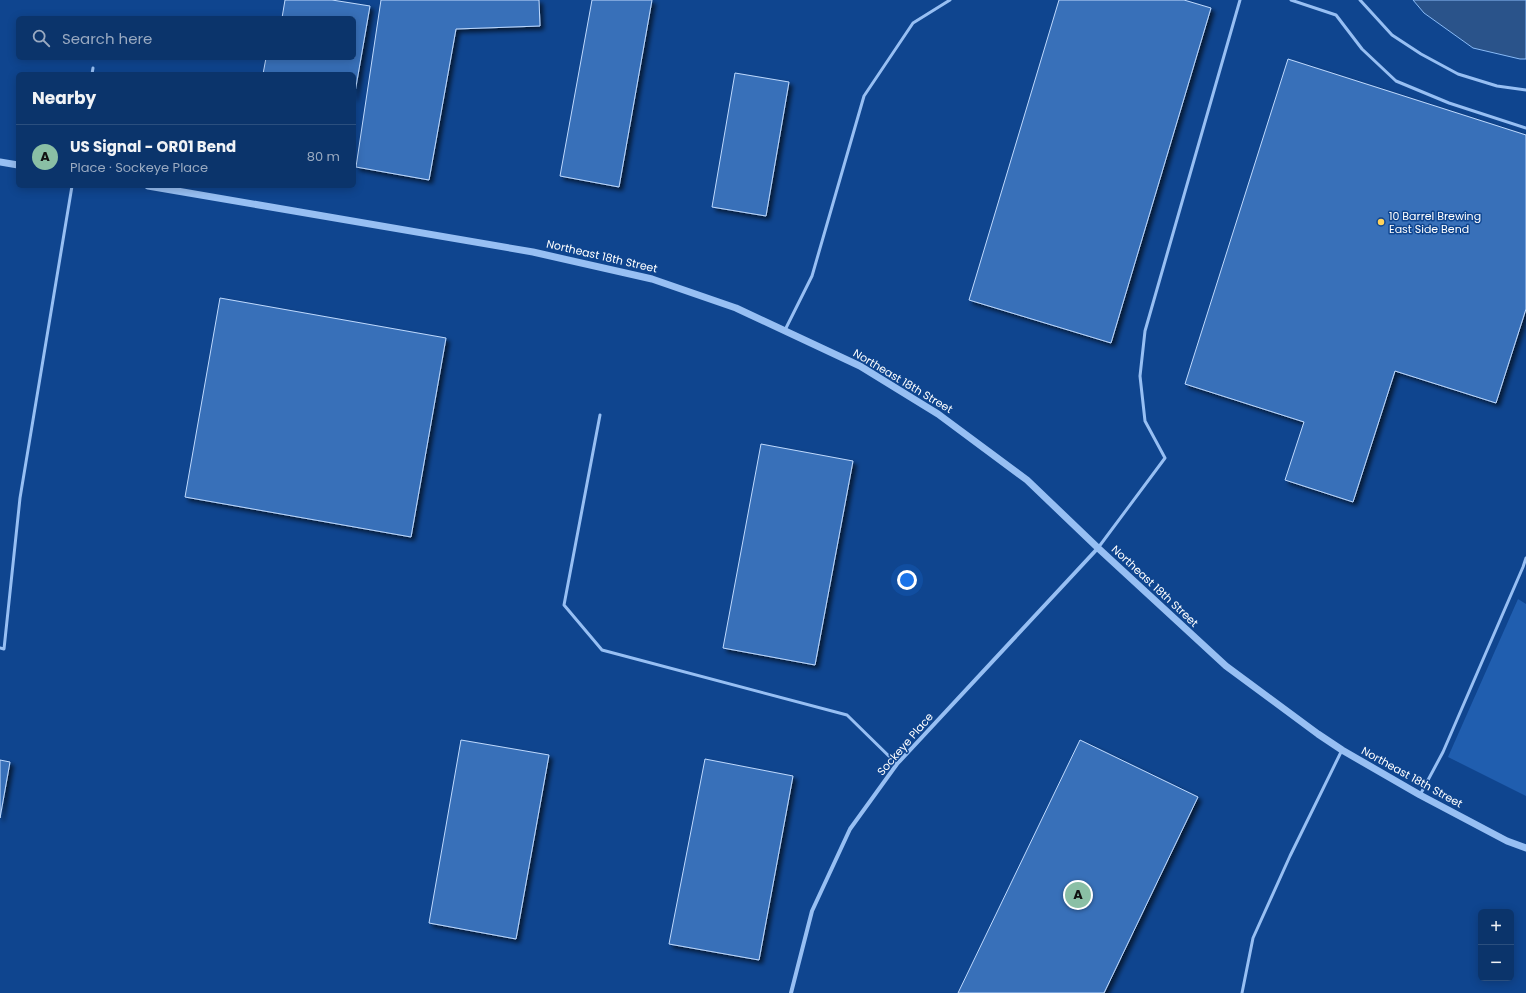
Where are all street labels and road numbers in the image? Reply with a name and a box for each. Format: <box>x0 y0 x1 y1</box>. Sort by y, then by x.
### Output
street label: Northeast 18th Street <box>545 235 659 277</box>
street label: Northeast 18th Street <box>850 345 956 417</box>
street label: Northeast 18th Street <box>1108 541 1202 631</box>
street label: Sockeye Place <box>873 709 937 779</box>
street label: Northeast 18th Street <box>1358 742 1466 812</box>

